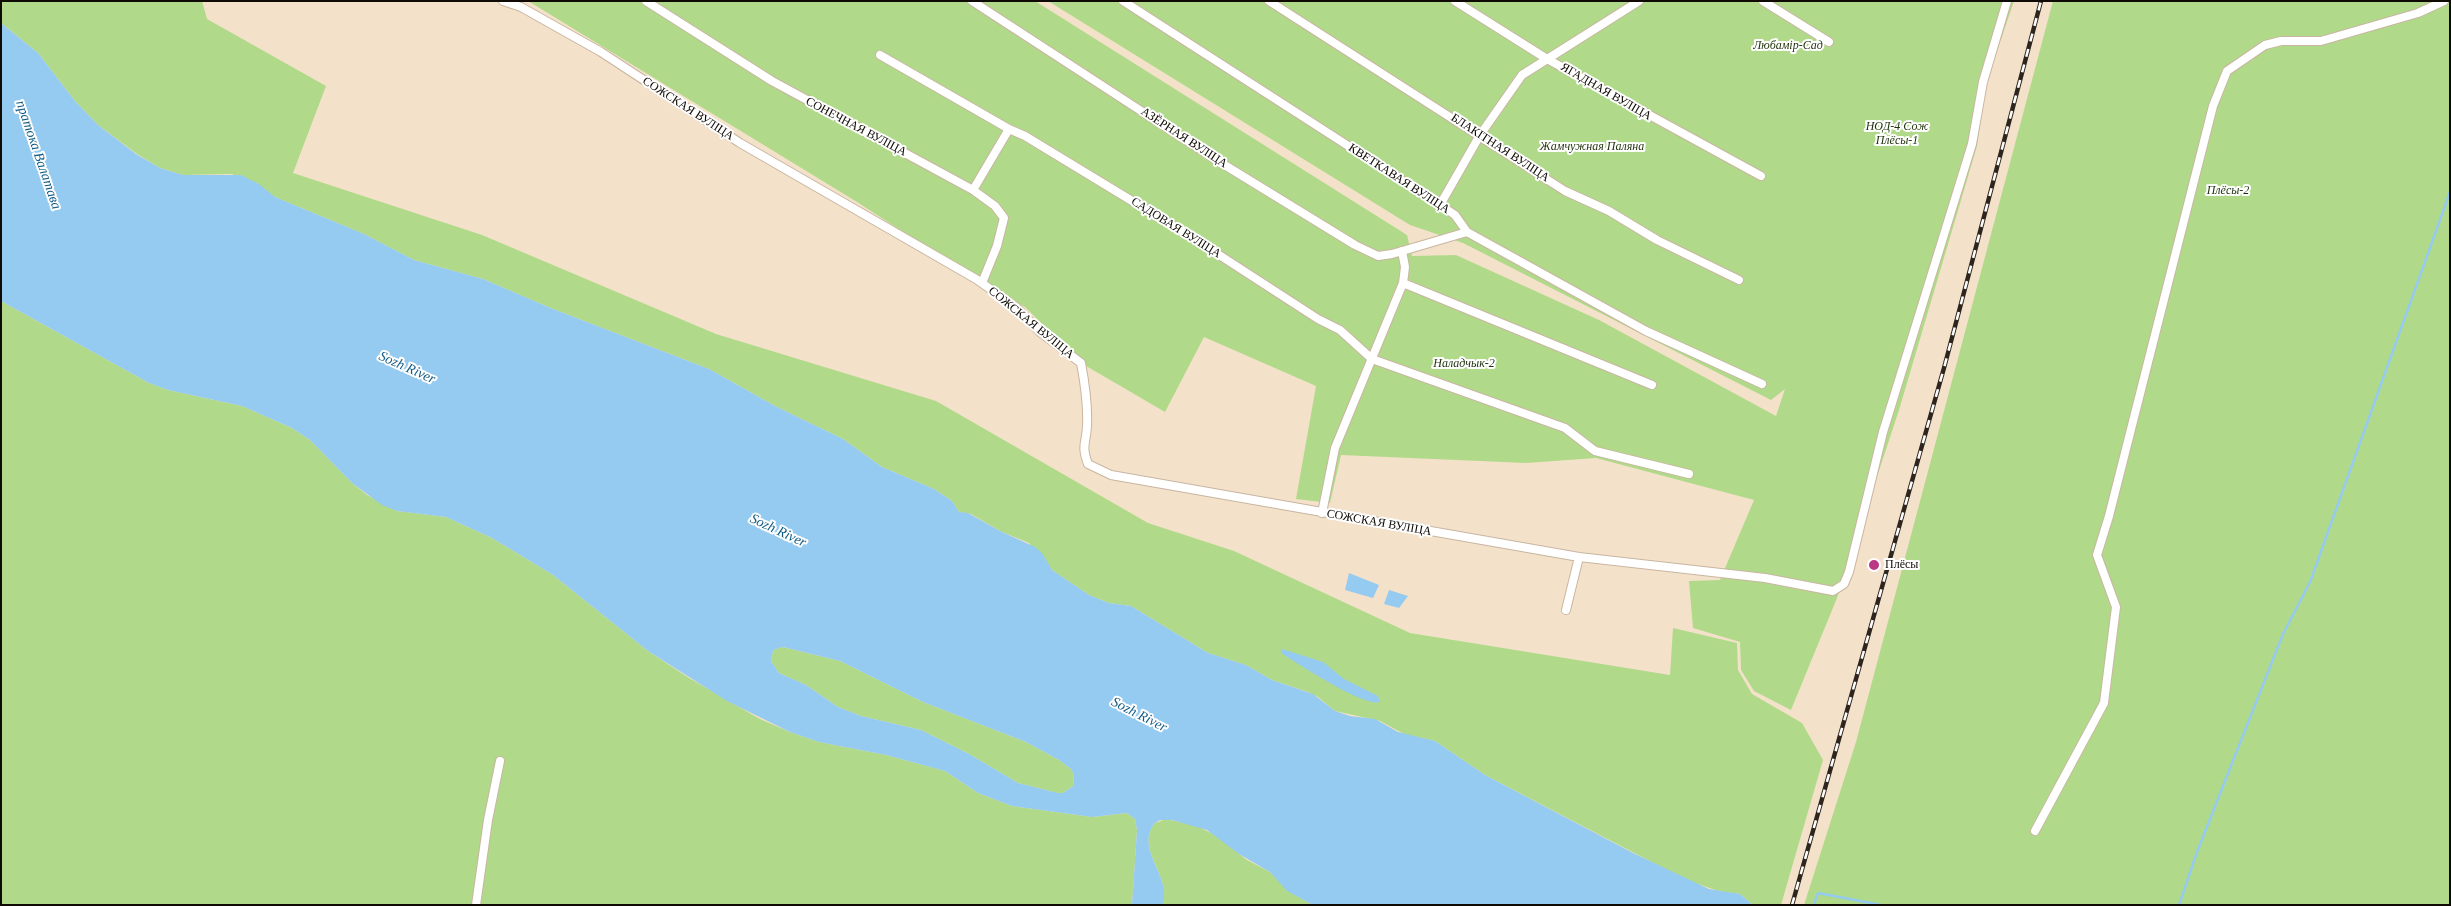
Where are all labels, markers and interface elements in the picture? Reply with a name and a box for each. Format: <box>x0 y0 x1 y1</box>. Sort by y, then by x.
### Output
park label: Любамір-Сад <box>1753 39 1823 53</box>
street label: ЯГАДНАЯ ВУЛІЦА <box>1558 60 1654 124</box>
street label: СОЖСКАЯ ВУЛІЦА <box>640 74 736 144</box>
street label: СОНЕЧНАЯ ВУЛІЦА <box>803 94 909 160</box>
water label: пратока Валатава <box>12 98 64 212</box>
street label: АЗЁРНАЯ ВУЛІЦА <box>1138 105 1230 171</box>
street label: БЛАКІТНАЯ ВУЛІЦА <box>1448 111 1552 185</box>
park label: НОД-4 Сож Плёсы-1 <box>1866 120 1928 148</box>
park label: Жамчужная Паляна <box>1540 140 1644 154</box>
street label: КВЕТКАВАЯ ВУЛІЦА <box>1346 141 1452 217</box>
park label: Плёсы-2 <box>2207 184 2249 198</box>
street label: САДОВАЯ ВУЛІЦА <box>1128 194 1224 262</box>
street label: СОЖСКАЯ ВУЛІЦА <box>985 284 1077 362</box>
water label: Sozh River <box>376 348 438 388</box>
park label: Наладчык-2 <box>1433 357 1495 371</box>
street label: СОЖСКАЯ ВУЛІЦА <box>1325 507 1433 539</box>
water label: Sozh River <box>747 511 809 551</box>
marker: Плёсы <box>1867 558 1881 572</box>
place label: Плёсы <box>1885 558 1918 572</box>
water label: Sozh River <box>1108 694 1170 736</box>

